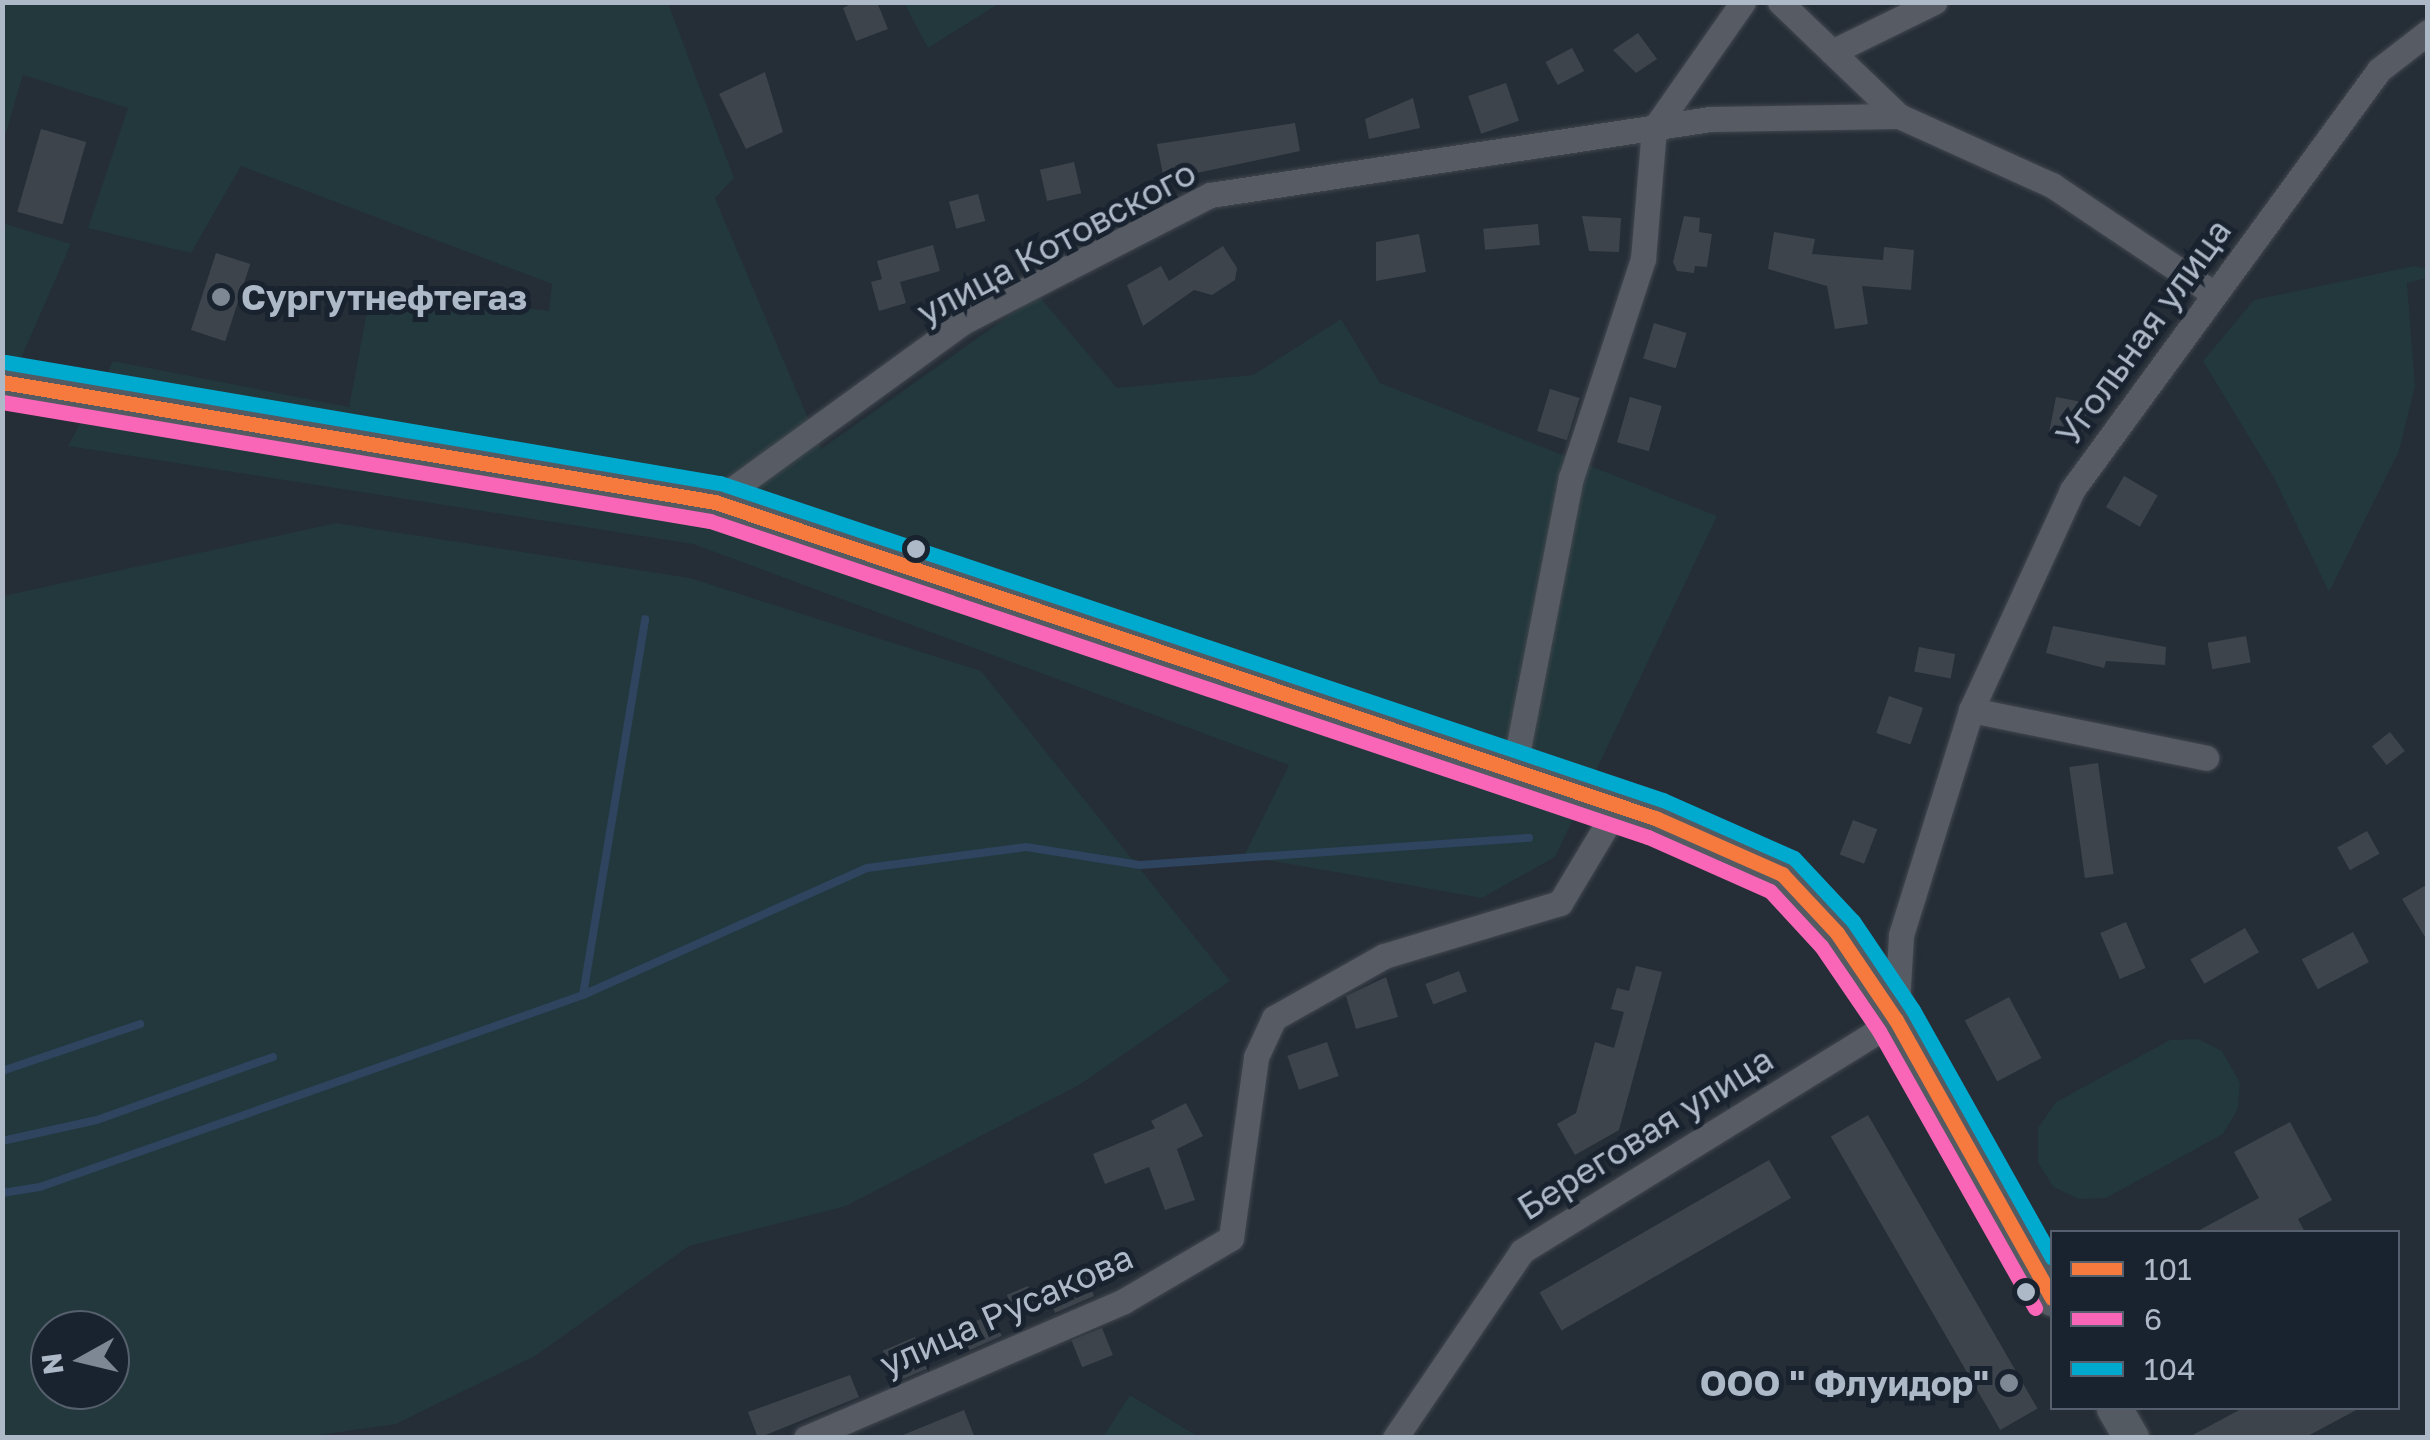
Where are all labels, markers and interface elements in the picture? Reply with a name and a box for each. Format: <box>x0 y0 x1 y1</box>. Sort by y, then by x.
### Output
street label: улица Котовского <box>909 151 1203 333</box>
street label: Угольная улица <box>2047 211 2239 453</box>
place label: Сургутнефтегаз <box>241 276 527 318</box>
marker: Сургутнефтегаз <box>210 286 232 308</box>
unlabelled marker <box>906 539 926 559</box>
street label: Береговая улица <box>1510 1038 1780 1228</box>
legend <box>2050 1230 2400 1410</box>
street label: улица Русакова <box>873 1235 1139 1385</box>
text: 101 <box>2144 1251 2192 1287</box>
unlabelled marker <box>2016 1282 2036 1302</box>
text: 6 <box>2144 1301 2162 1337</box>
north arrow <box>30 1310 130 1410</box>
text: N <box>34 1351 70 1377</box>
text: 104 <box>2144 1351 2195 1387</box>
place label: ООО " Флуидор" <box>1700 1362 1989 1404</box>
marker: ООО " Флуидор" <box>1998 1372 2020 1394</box>

